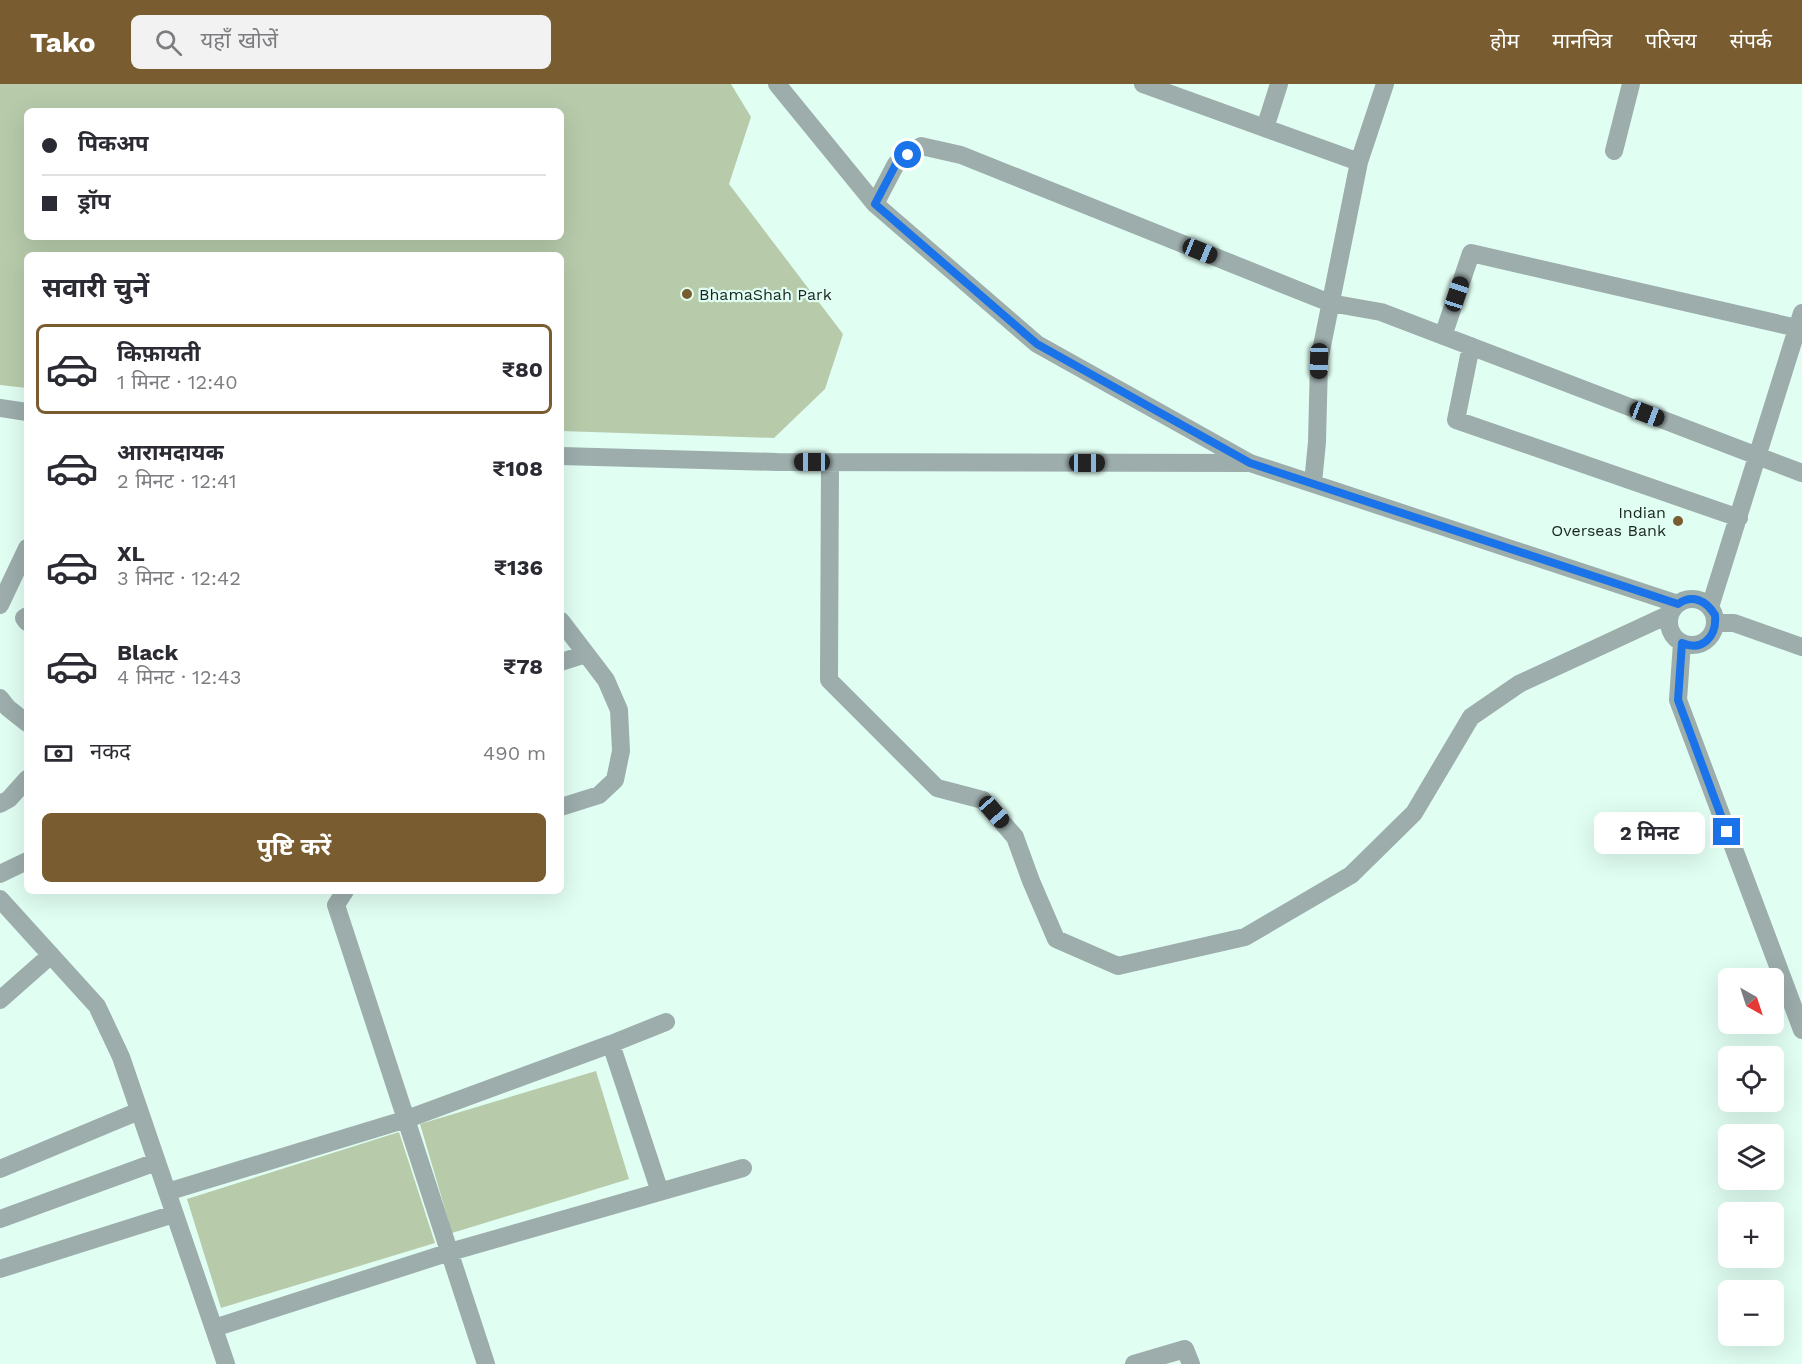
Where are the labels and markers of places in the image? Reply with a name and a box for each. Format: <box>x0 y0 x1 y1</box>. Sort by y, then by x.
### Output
place label: BhamaShah Park <box>699 285 832 304</box>
marker: BhamaShah Park <box>680 287 694 301</box>
place label: Indian Overseas Bank <box>1551 503 1666 540</box>
marker: Indian Overseas Bank <box>1671 514 1685 528</box>

